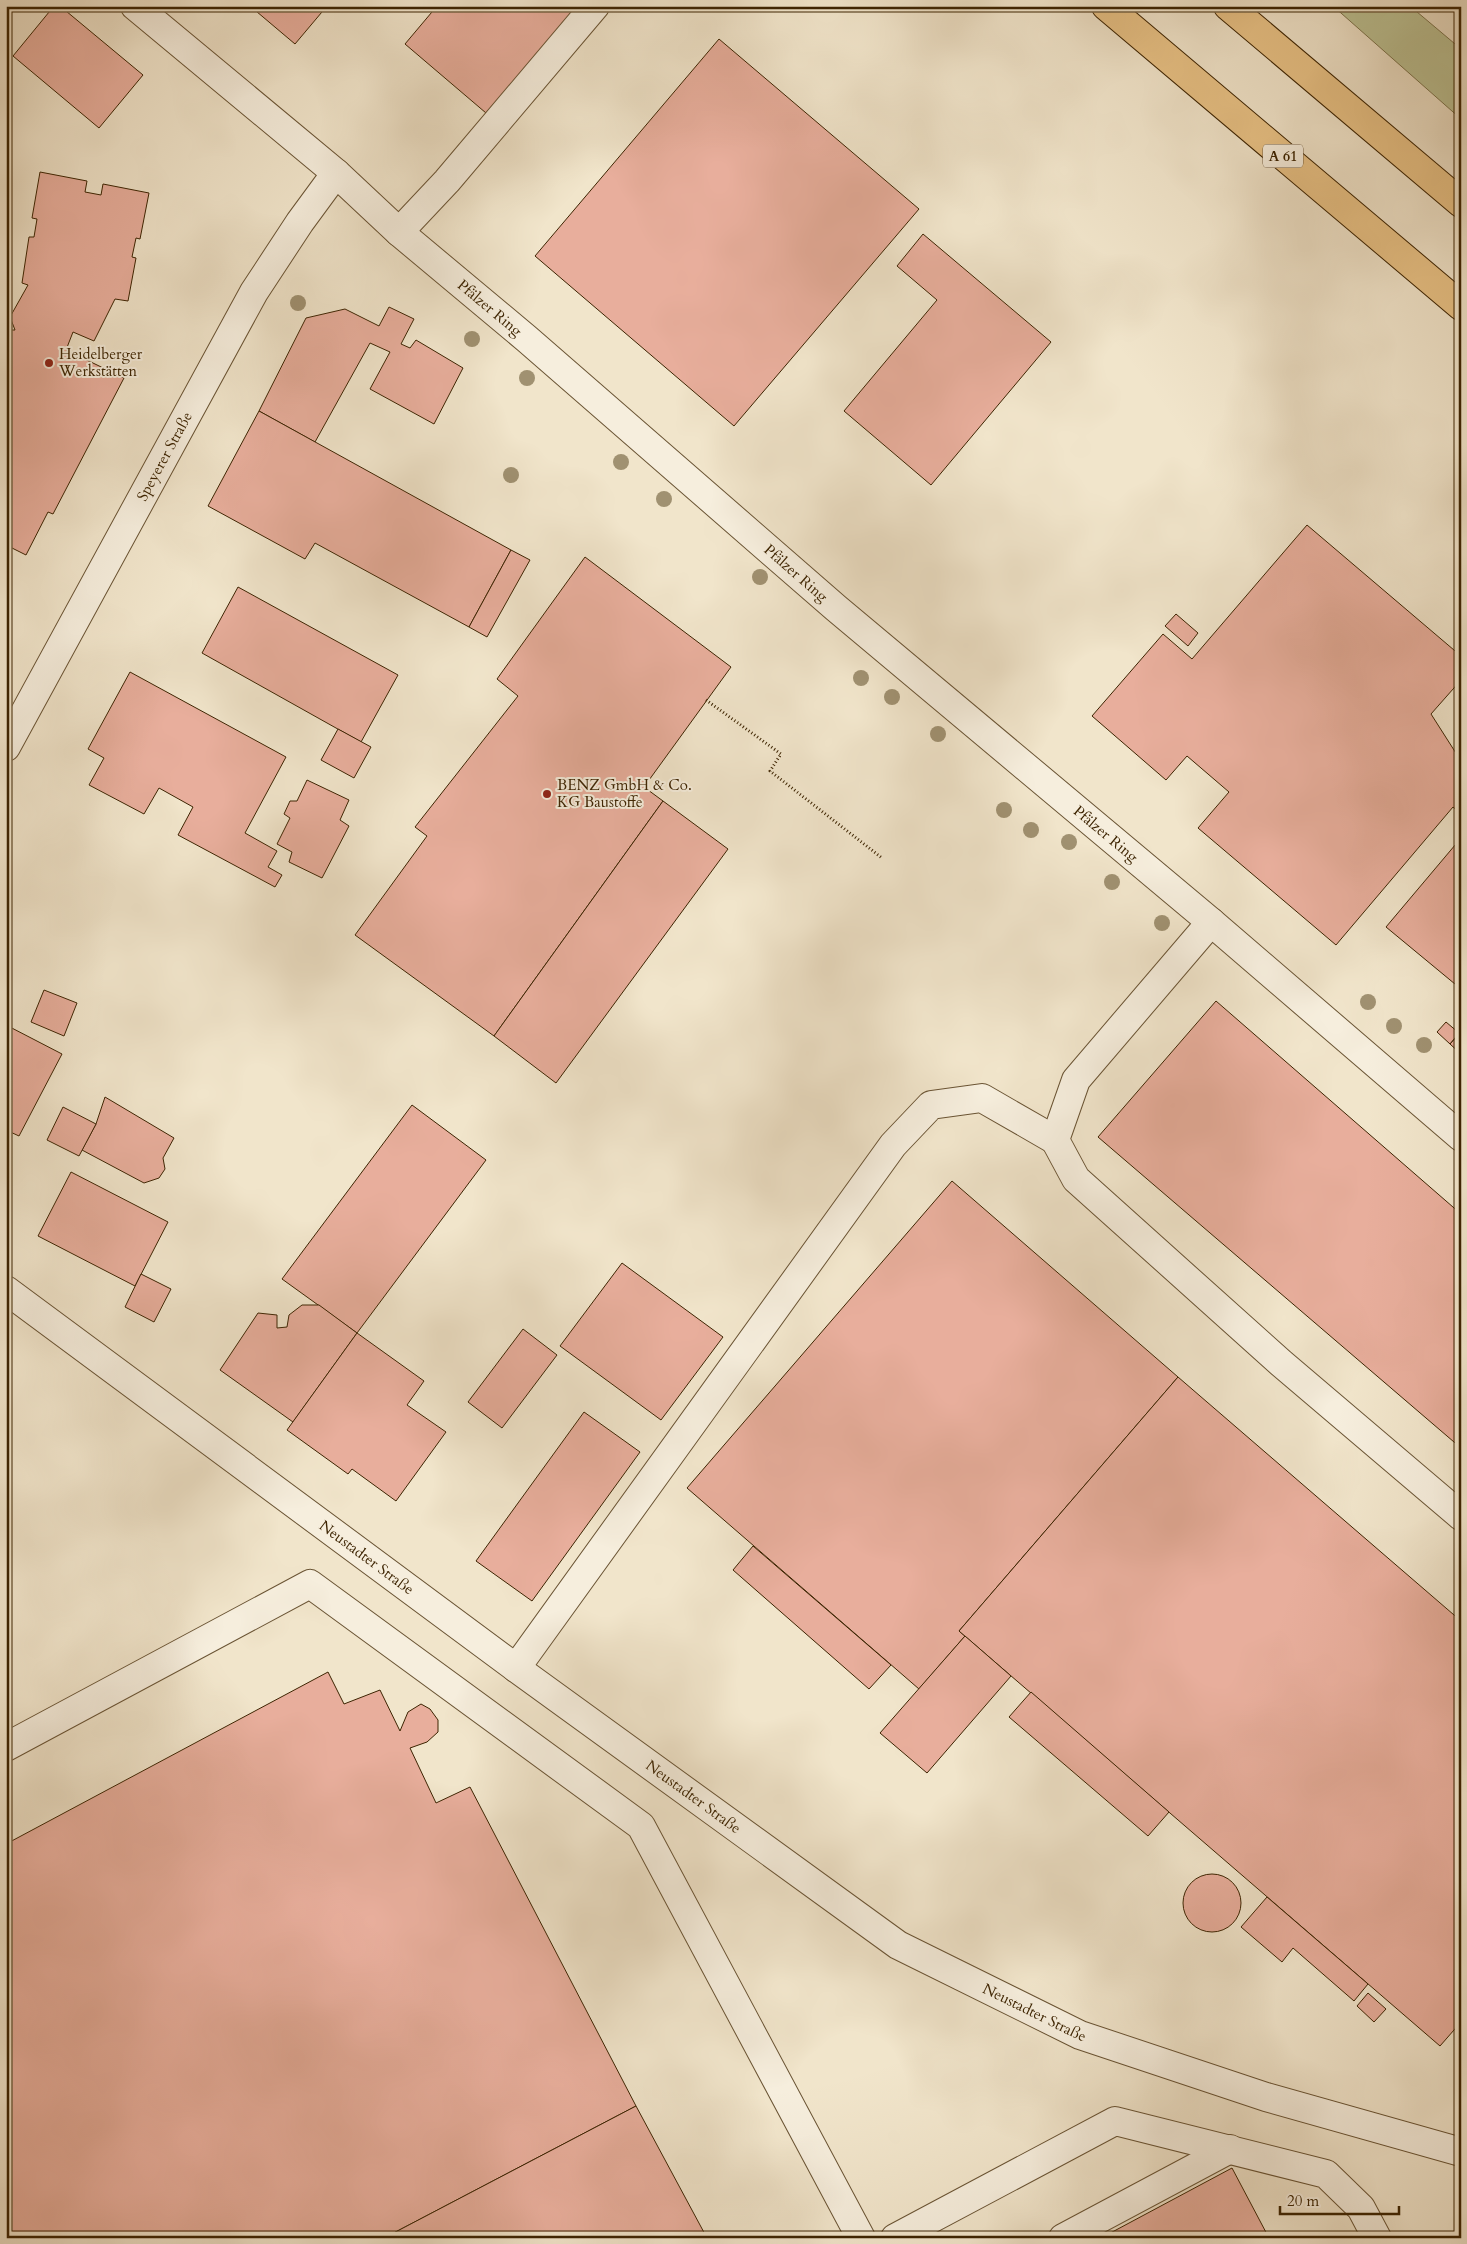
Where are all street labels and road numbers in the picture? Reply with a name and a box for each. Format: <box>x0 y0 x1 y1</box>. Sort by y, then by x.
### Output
road number: A 61 <box>1263 144 1303 168</box>
street label: Pfälzer Ring <box>453 275 527 341</box>
street label: Speyerer Straße <box>132 408 197 505</box>
street label: Pfälzer Ring <box>760 540 833 607</box>
street label: Pfälzer Ring <box>1069 801 1143 867</box>
street label: Neustadter Straße <box>315 1516 418 1599</box>
street label: Neustadter Straße <box>642 1755 745 1838</box>
street label: Neustadter Straße <box>979 1978 1089 2046</box>

